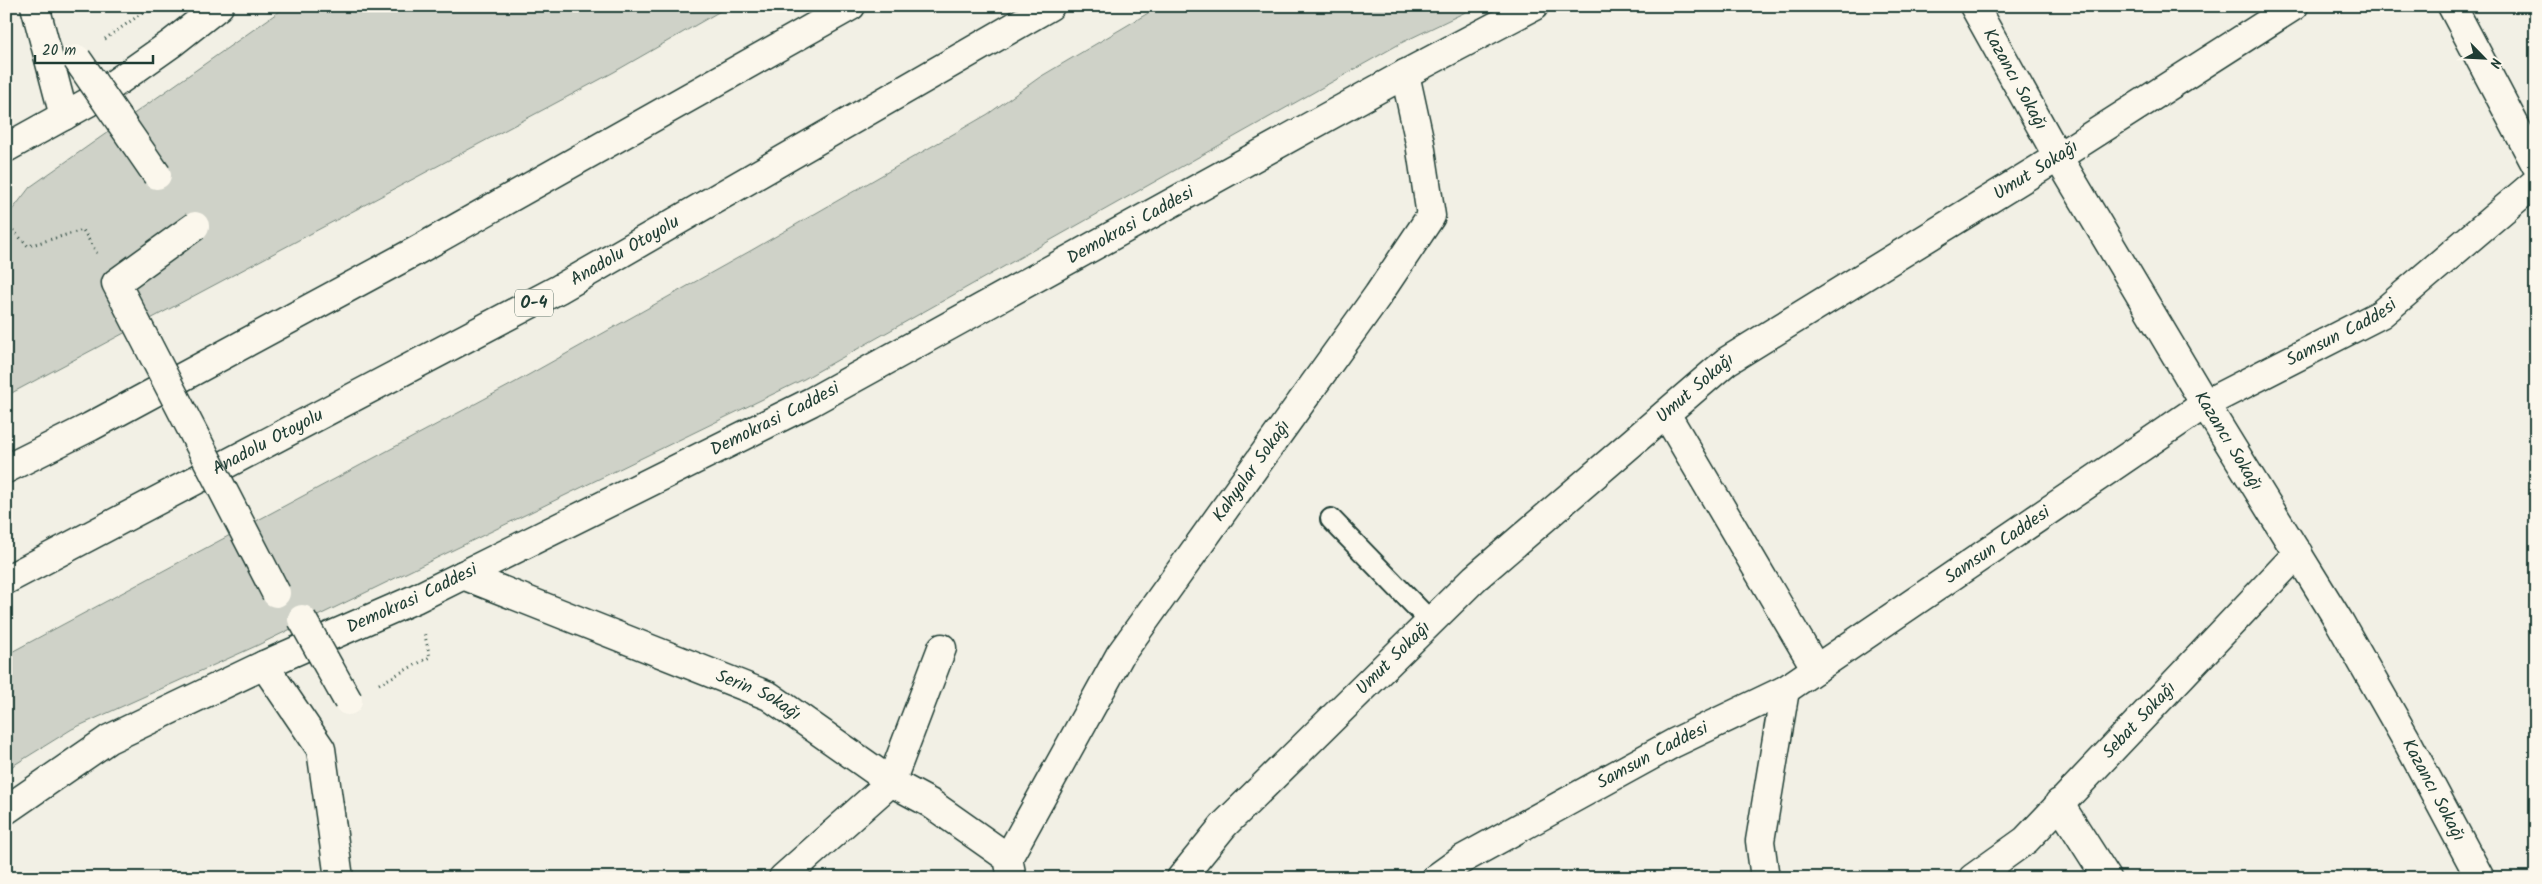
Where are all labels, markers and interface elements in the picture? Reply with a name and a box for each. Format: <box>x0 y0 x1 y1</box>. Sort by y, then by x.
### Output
street label: Kazancı Sokağı <box>1975 23 2055 136</box>
scale bar <box>35 32 152 64</box>
north arrow <box>2460 32 2510 82</box>
text: 20 m <box>42 39 76 63</box>
text: N <box>2483 54 2507 72</box>
street label: Umut Sokağı <box>1988 133 2084 208</box>
street label: Demokrasi Caddesi <box>1062 178 1200 272</box>
street label: Anadolu Otoyolu <box>565 208 685 294</box>
road number: O-4 <box>515 290 553 316</box>
street label: Samsun Caddesi <box>2281 291 2404 375</box>
street label: Umut Sokağı <box>1649 346 1740 431</box>
street label: Demokrasi Caddesi <box>705 374 846 464</box>
street label: Kazancı Sokağı <box>2186 386 2270 497</box>
street label: Anadolu Otoyolu <box>207 401 329 483</box>
street label: Kahyalar Sokağı <box>1205 414 1298 528</box>
street label: Samsun Caddesi <box>1939 498 2057 592</box>
street label: Demokrasi Caddesi <box>342 555 483 642</box>
street label: Umut Sokağı <box>1349 614 1438 702</box>
street label: Serin Sokağı <box>711 662 807 729</box>
street label: Sebat Sokağı <box>2095 675 2183 766</box>
street label: Samsun Caddesi <box>1591 714 1714 797</box>
street label: Kazancı Sokağı <box>2394 734 2473 847</box>

